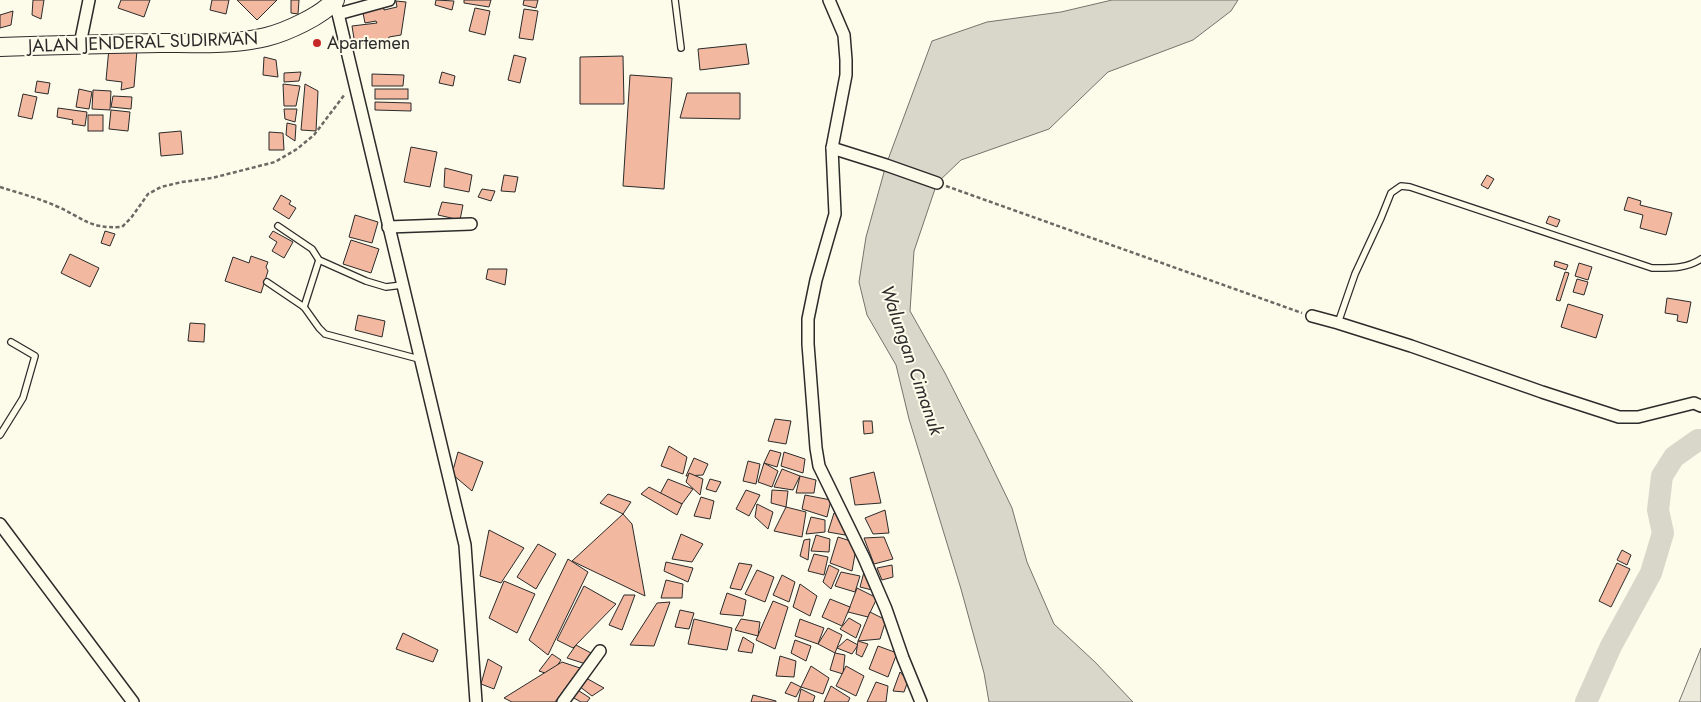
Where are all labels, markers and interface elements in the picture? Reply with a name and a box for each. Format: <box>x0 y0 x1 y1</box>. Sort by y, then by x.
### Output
street label: JALAN JENDERAL SUDIRMAN <box>26 25 258 59</box>
place label: Apartemen <box>327 30 410 56</box>
marker: Apartemen <box>311 37 323 49</box>
water label: Walungan Cimanuk <box>874 282 951 439</box>

